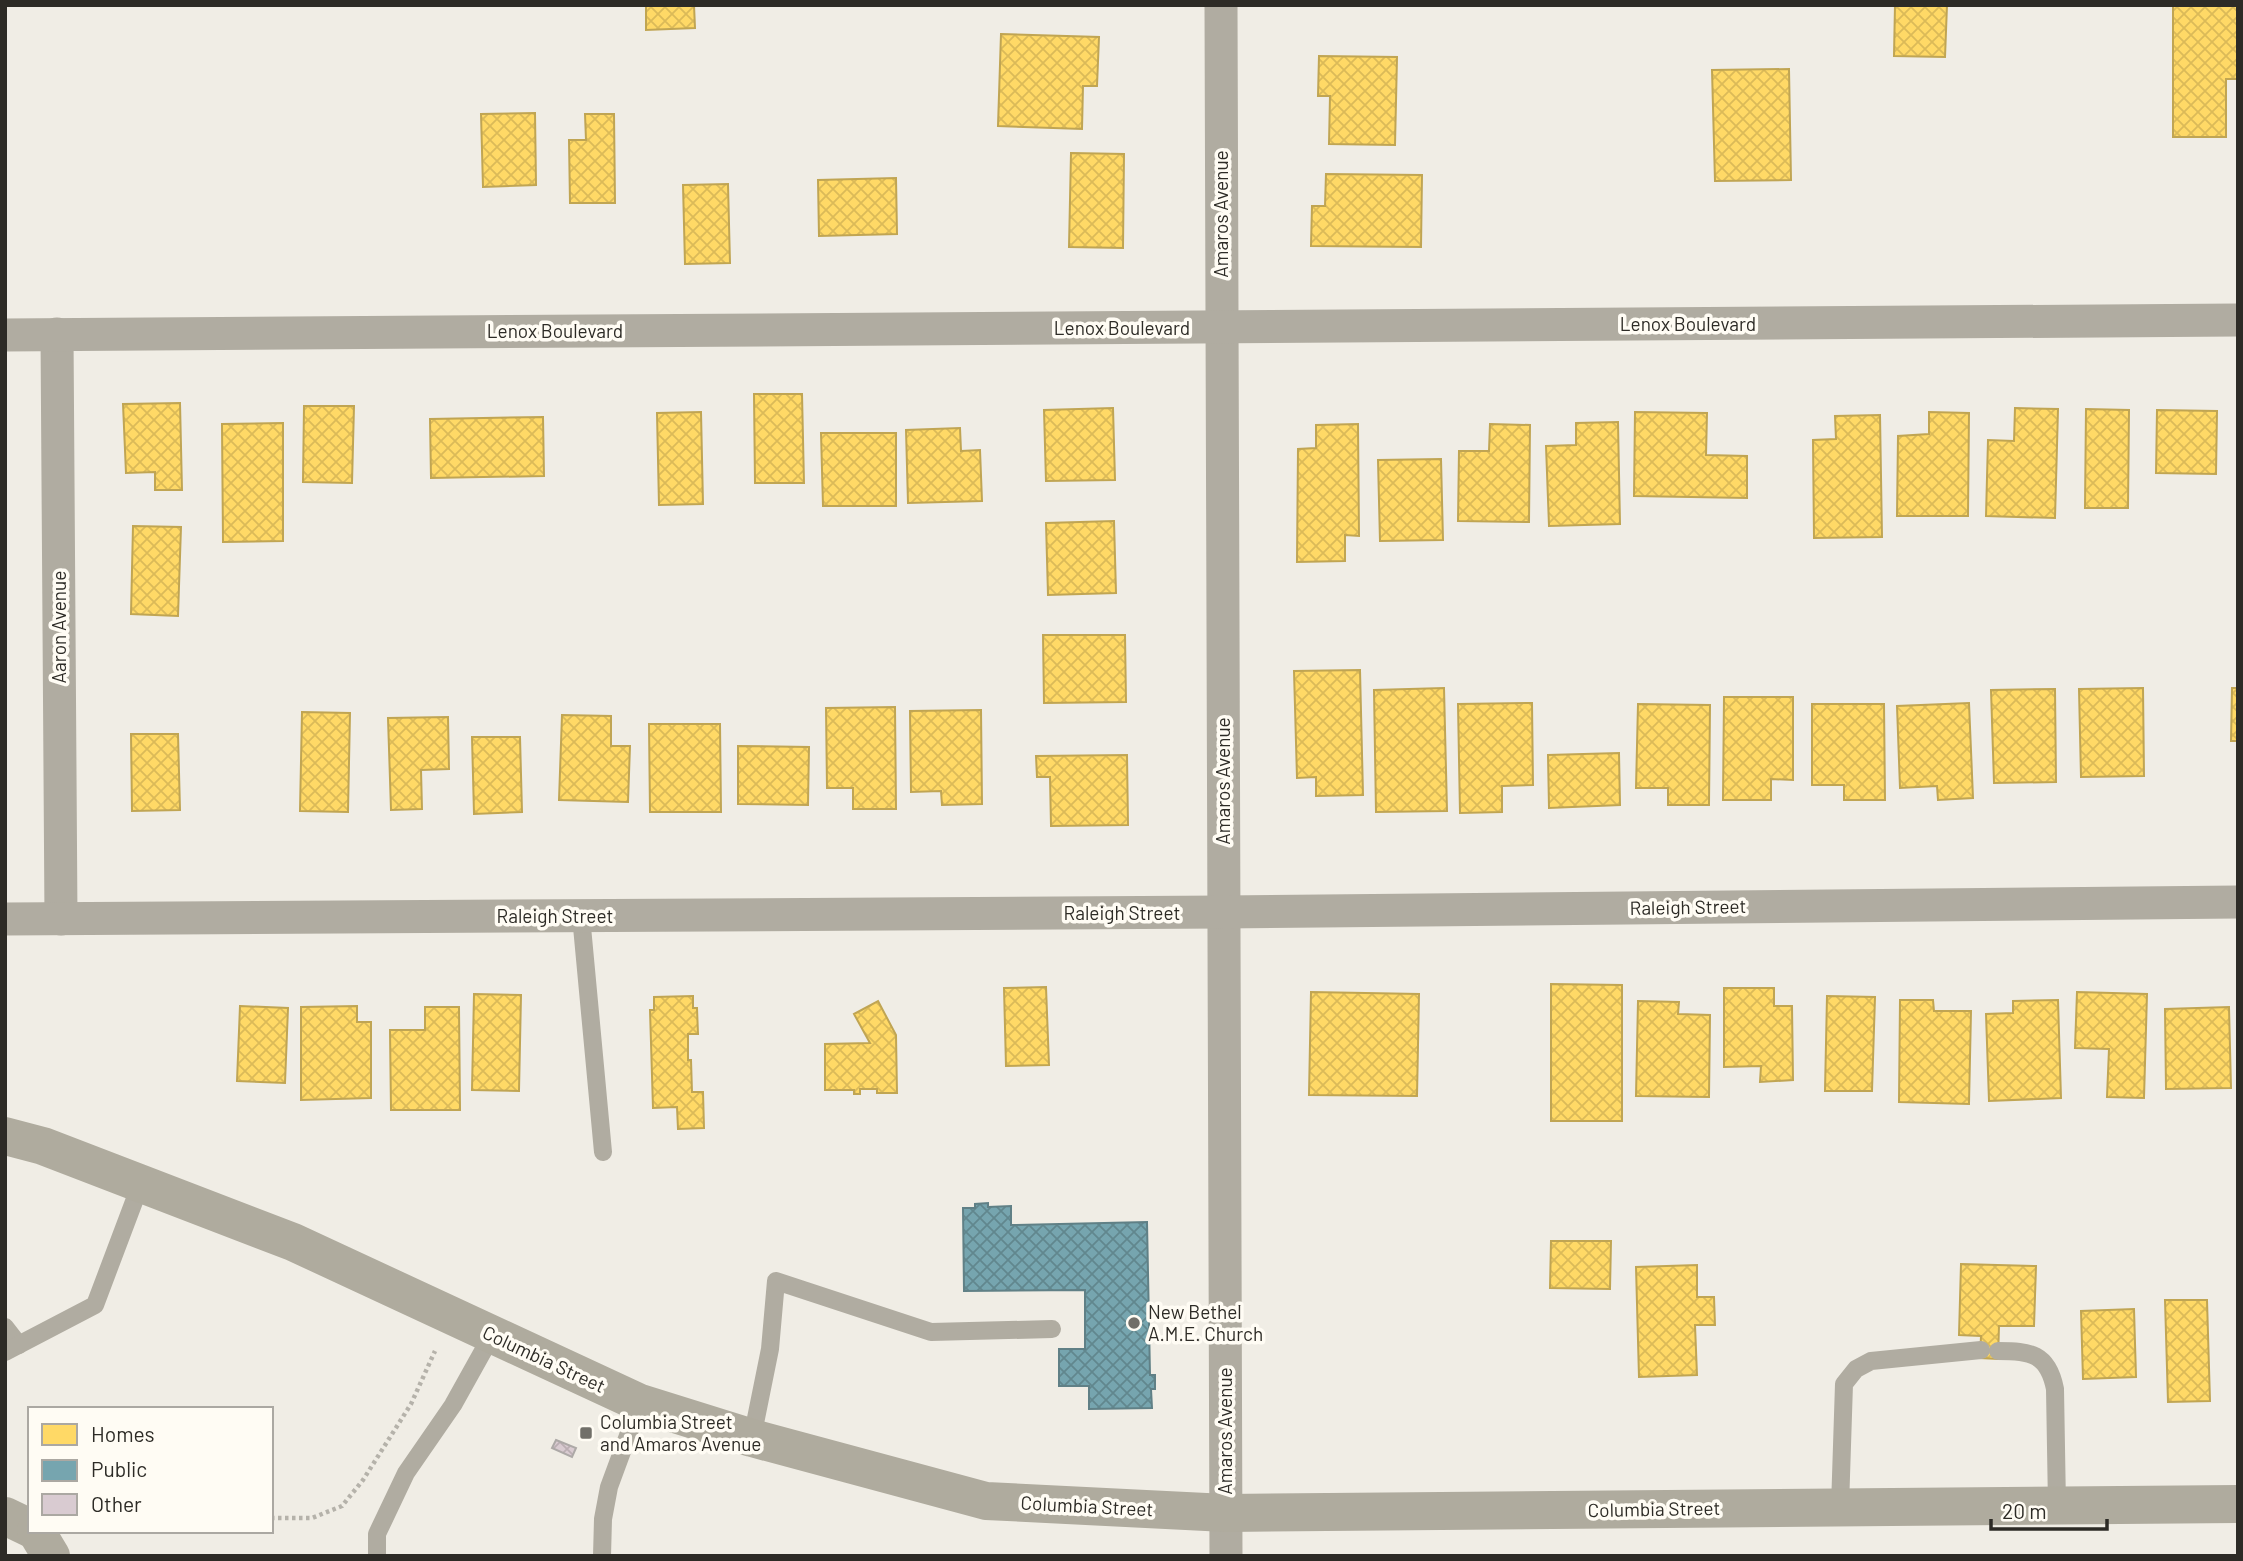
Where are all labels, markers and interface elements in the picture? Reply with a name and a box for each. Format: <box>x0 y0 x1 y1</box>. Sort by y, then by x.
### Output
street label: Amaros Avenue <box>1209 150 1232 278</box>
street label: Lenox Boulevard <box>1620 312 1756 335</box>
street label: Lenox Boulevard <box>1054 316 1190 339</box>
street label: Lenox Boulevard <box>487 319 623 342</box>
street label: Aaron Avenue <box>47 571 70 683</box>
street label: Amaros Avenue <box>1211 717 1234 845</box>
street label: Raleigh Street <box>1629 894 1747 919</box>
street label: Raleigh Street <box>1064 901 1180 924</box>
street label: Raleigh Street <box>497 904 613 927</box>
place label: New Bethel A.M.E. Church <box>1148 1300 1263 1345</box>
marker: New Bethel A.M.E. Church <box>1126 1315 1142 1331</box>
street label: Columbia Street <box>479 1320 609 1397</box>
street label: Amaros Avenue <box>1213 1367 1236 1495</box>
legend <box>28 1407 273 1533</box>
place label: Columbia Street and Amaros Avenue <box>600 1410 761 1455</box>
text: Homes <box>91 1421 155 1446</box>
marker: Columbia Street and Amaros Avenue <box>578 1425 594 1441</box>
text: Public <box>91 1456 147 1481</box>
scale bar <box>1991 1488 2106 1532</box>
text: Other <box>91 1491 142 1516</box>
street label: Columbia Street <box>1020 1491 1154 1520</box>
street label: Columbia Street <box>1587 1496 1721 1521</box>
text: 20 m <box>2002 1498 2047 1523</box>

